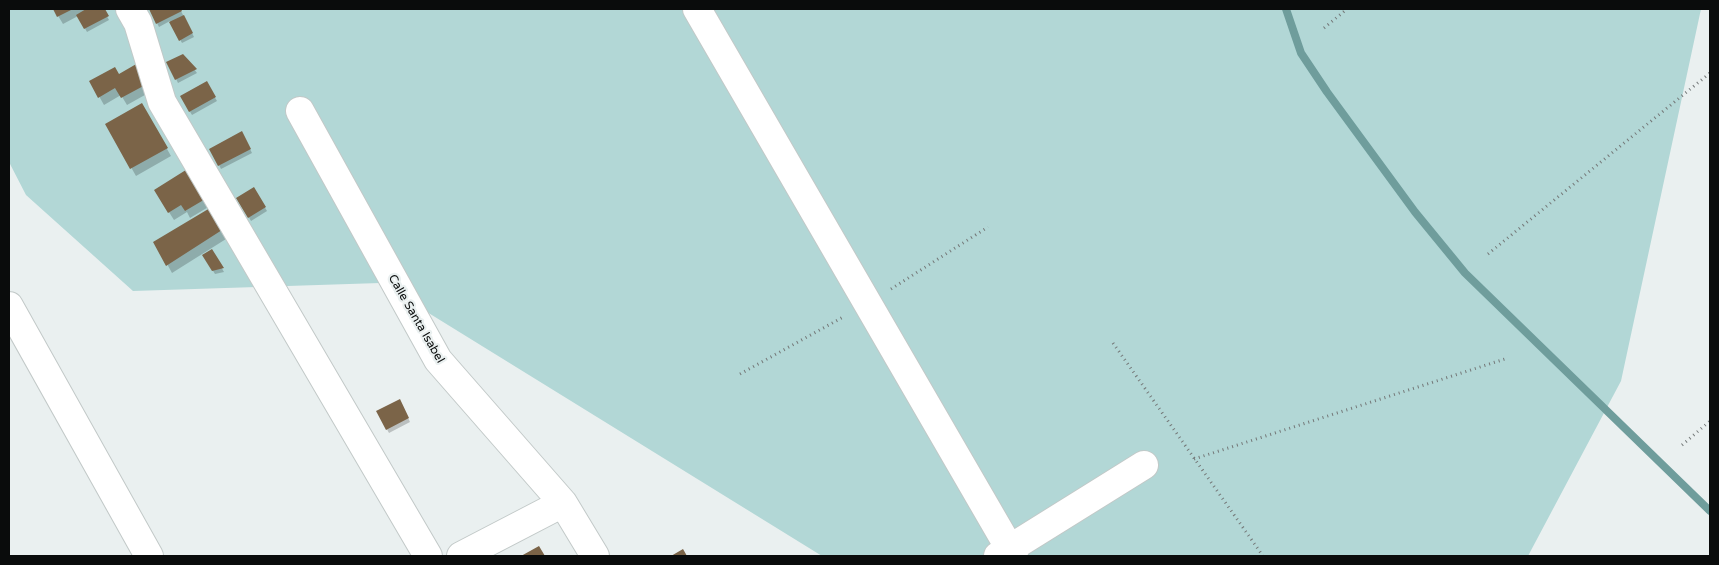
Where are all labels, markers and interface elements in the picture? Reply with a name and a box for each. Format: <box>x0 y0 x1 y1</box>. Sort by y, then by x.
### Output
street label: Calle Santa Isabel <box>385 272 447 366</box>

